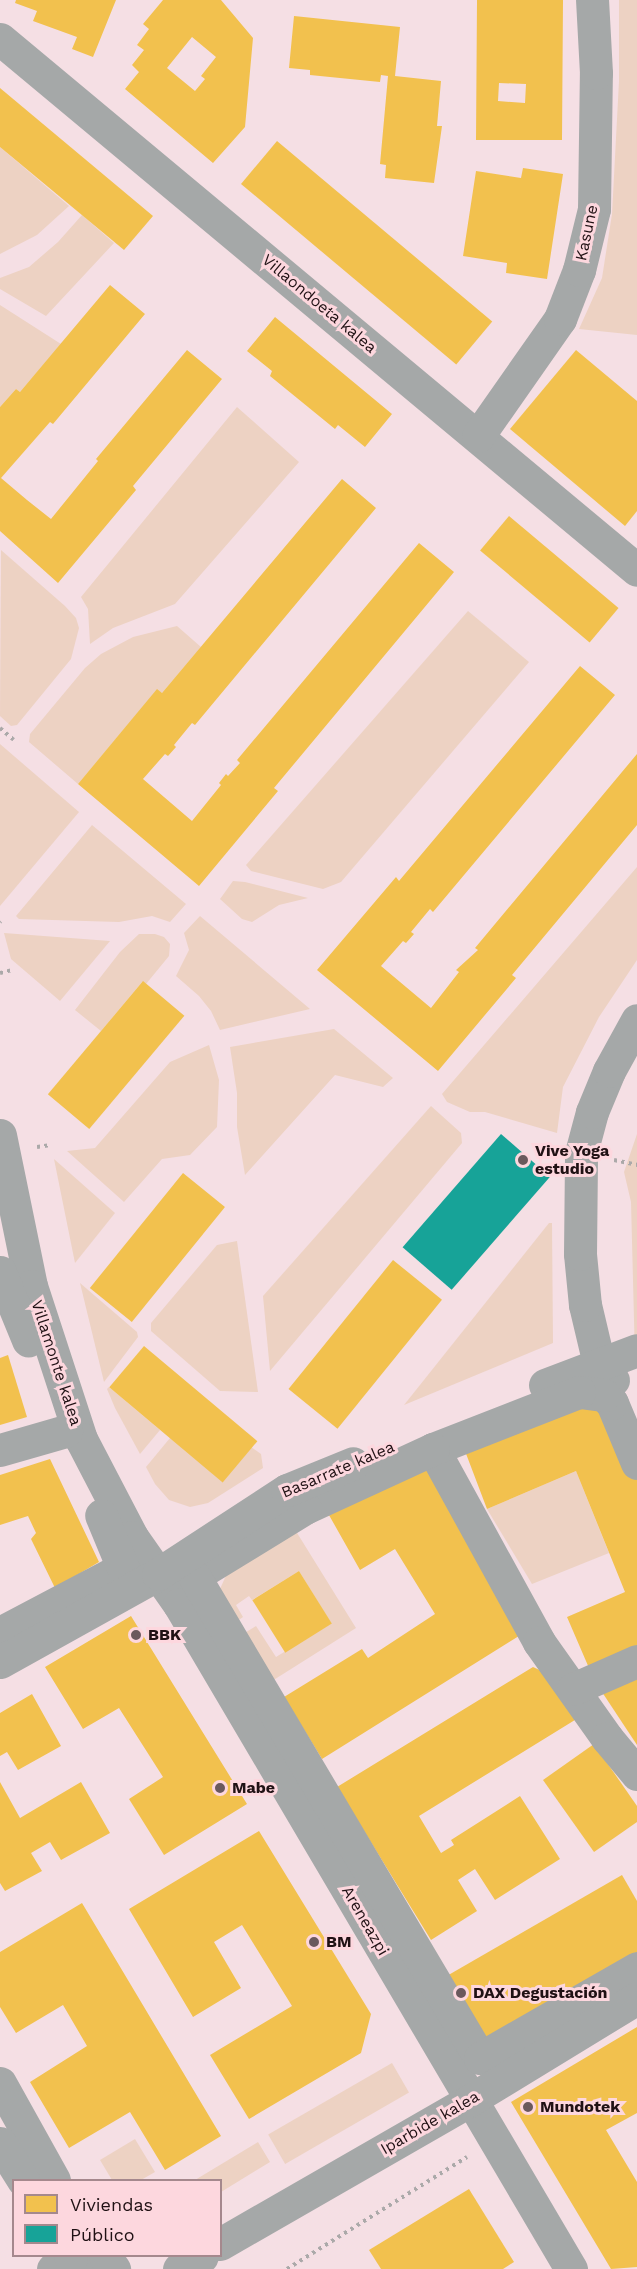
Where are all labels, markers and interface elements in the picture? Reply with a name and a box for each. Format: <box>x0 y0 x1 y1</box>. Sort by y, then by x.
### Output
street label: Kasune <box>572 203 602 263</box>
street label: Villaondoeta kalea <box>258 250 380 358</box>
place label: Vive Yoga estudio <box>535 1141 610 1179</box>
marker: Vive Yoga estudio <box>516 1153 530 1167</box>
street label: Villamonte kalea <box>27 1298 85 1428</box>
street label: Basarrate kalea <box>279 1438 397 1502</box>
place label: BBK <box>148 1625 181 1645</box>
marker: BBK <box>129 1628 143 1642</box>
place label: Mabe <box>232 1778 275 1798</box>
marker: Mabe <box>213 1781 227 1795</box>
street label: Areneazpi <box>337 1883 393 1959</box>
place label: BM <box>326 1932 352 1952</box>
marker: BM <box>307 1935 321 1949</box>
place label: DAX Degustación <box>473 1983 608 2003</box>
marker: DAX Degustación <box>454 1986 468 2000</box>
street label: Iparbide kalea <box>377 2087 483 2159</box>
place label: Mundotek <box>540 2097 620 2117</box>
marker: Mundotek <box>521 2100 535 2114</box>
legend <box>12 2179 222 2257</box>
text: Viviendas <box>70 2194 153 2215</box>
text: Público <box>70 2224 135 2245</box>

